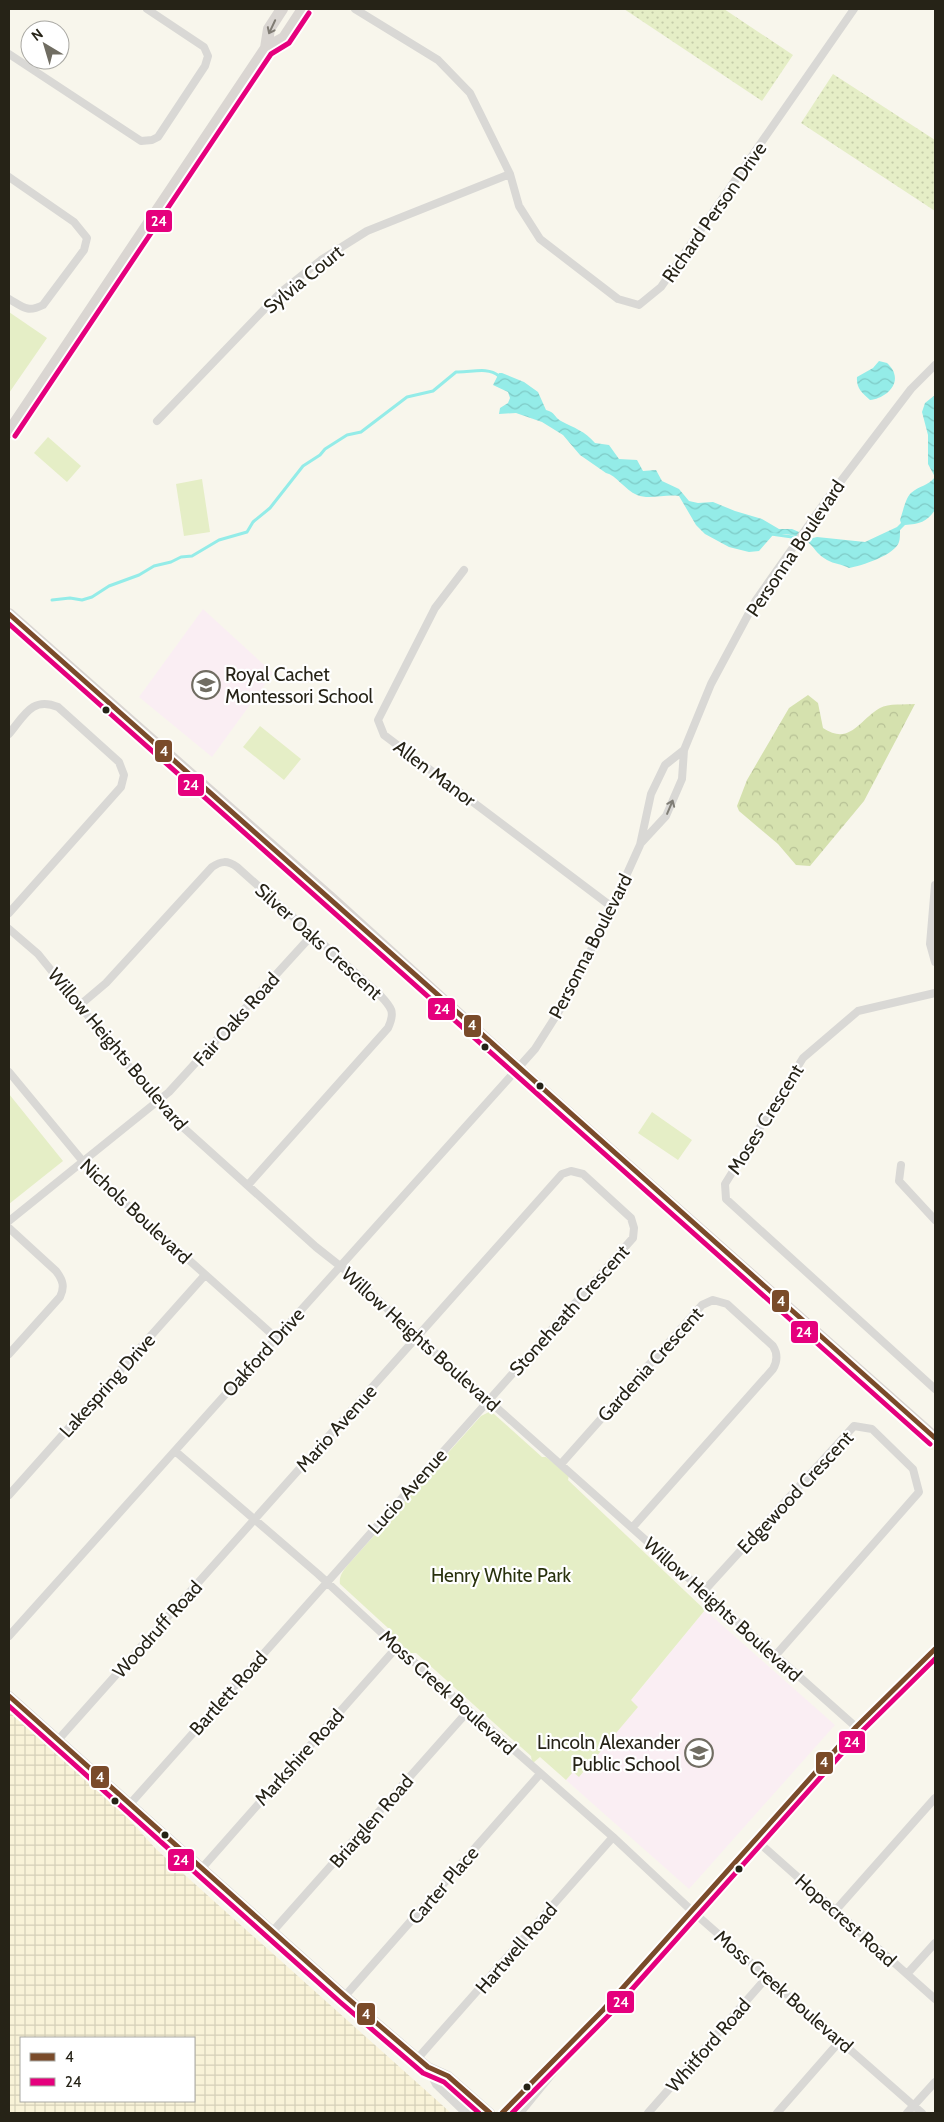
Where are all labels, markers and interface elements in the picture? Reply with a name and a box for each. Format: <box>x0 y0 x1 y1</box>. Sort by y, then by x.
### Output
north arrow <box>20 20 70 70</box>
one-way arrow <box>266 20 276 35</box>
text: N <box>28 25 46 45</box>
street label: Richard Person Drive <box>657 137 772 287</box>
line badge: 24 <box>145 209 173 233</box>
text: 24 <box>151 212 167 230</box>
street label: Sylvia Court <box>259 240 348 318</box>
street label: Personna Boulevard <box>741 476 850 621</box>
place label: Royal Cachet Montessori School <box>225 663 374 708</box>
school or university icon: Royal Cachet Montessori School <box>191 670 221 700</box>
unlabelled marker <box>101 705 111 715</box>
street label: Allen Manor <box>389 735 480 812</box>
line badge: 4 <box>154 739 173 763</box>
text: 4 <box>160 742 168 760</box>
line badge: 24 <box>177 773 205 797</box>
text: 24 <box>183 776 199 794</box>
one-way arrow <box>666 800 675 815</box>
street label: Personna Boulevard <box>544 870 637 1023</box>
street label: Silver Oaks Crescent <box>250 878 387 1005</box>
street label: Willow Heights Boulevard <box>43 964 192 1135</box>
street label: Fair Oaks Road <box>188 968 284 1071</box>
line badge: 24 <box>427 997 456 1021</box>
text: 24 <box>434 1000 450 1018</box>
line badge: 4 <box>463 1014 482 1038</box>
text: 4 <box>468 1016 476 1034</box>
unlabelled marker <box>480 1042 490 1052</box>
street label: Moses Crescent <box>722 1059 809 1179</box>
unlabelled marker <box>535 1081 545 1091</box>
street label: Nichols Boulevard <box>75 1154 196 1269</box>
street label: Stoneheath Crescent <box>505 1240 634 1380</box>
street label: Willow Heights Boulevard <box>337 1262 504 1416</box>
line badge: 4 <box>771 1289 790 1313</box>
text: 4 <box>777 1292 785 1310</box>
street label: Gardenia Crescent <box>593 1302 708 1426</box>
street label: Oakford Drive <box>217 1303 310 1402</box>
line badge: 24 <box>790 1320 819 1344</box>
text: 24 <box>796 1323 812 1341</box>
street label: Lakespring Drive <box>55 1328 160 1442</box>
street label: Mario Avenue <box>291 1380 382 1477</box>
street label: Edgewood Crescent <box>733 1426 859 1558</box>
street label: Lucio Avenue <box>363 1444 452 1539</box>
street label: Willow Heights Boulevard <box>639 1532 806 1686</box>
park label: Henry White Park <box>431 1564 572 1587</box>
street label: Woodruff Road <box>108 1576 207 1683</box>
street label: Moss Creek Boulevard <box>375 1625 521 1760</box>
street label: Bartlett Road <box>185 1647 272 1740</box>
street label: Markshire Road <box>250 1704 349 1810</box>
line badge: 24 <box>838 1730 866 1754</box>
place label: Lincoln Alexander Public School <box>537 1731 681 1776</box>
text: 24 <box>844 1733 860 1751</box>
school or university icon: Lincoln Alexander Public School <box>684 1738 714 1768</box>
line badge: 4 <box>815 1751 834 1775</box>
text: 4 <box>820 1753 828 1771</box>
line badge: 4 <box>90 1765 110 1789</box>
text: 4 <box>96 1768 104 1786</box>
street label: Briarglen Road <box>325 1770 418 1873</box>
unlabelled marker <box>110 1796 120 1806</box>
unlabelled marker <box>160 1830 170 1840</box>
street label: Carter Place <box>403 1841 484 1929</box>
line badge: 24 <box>167 1848 195 1872</box>
text: 24 <box>173 1851 189 1869</box>
unlabelled marker <box>734 1864 744 1874</box>
street label: Hopecrest Road <box>790 1869 901 1972</box>
street label: Hartwell Road <box>471 1898 562 1998</box>
street label: Moss Creek Boulevard <box>710 1925 858 2058</box>
line badge: 24 <box>606 1990 635 2014</box>
text: 24 <box>613 1993 629 2011</box>
street label: Whitford Road <box>661 1994 755 2097</box>
line badge: 4 <box>356 2002 376 2026</box>
text: 4 <box>362 2005 370 2023</box>
legend <box>20 2037 195 2102</box>
text: 4 <box>65 2048 74 2066</box>
text: 24 <box>65 2073 82 2091</box>
unlabelled marker <box>522 2082 532 2092</box>

